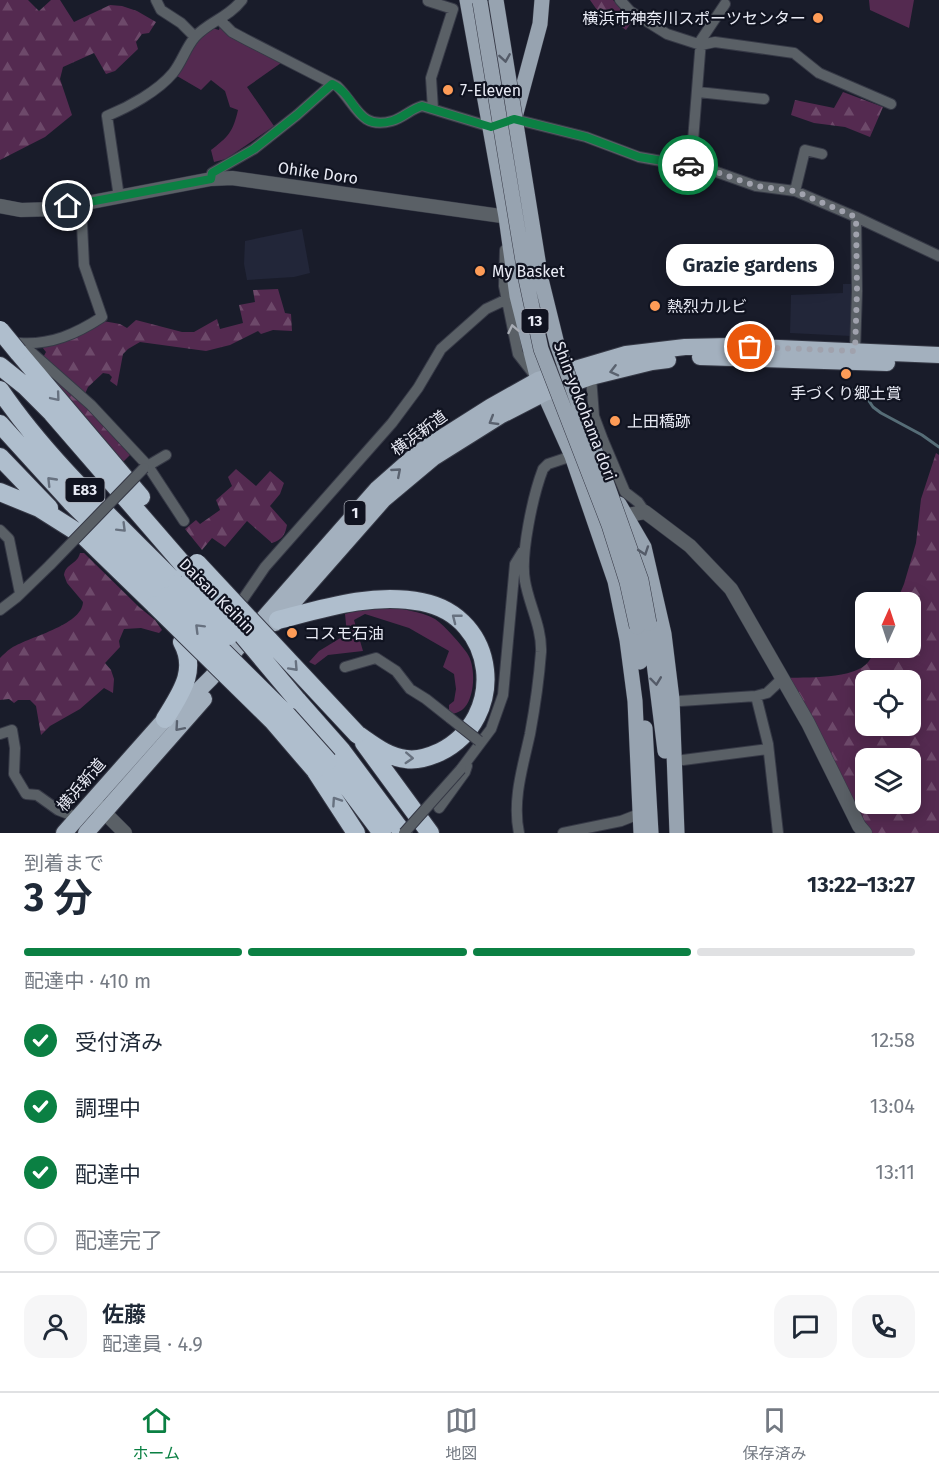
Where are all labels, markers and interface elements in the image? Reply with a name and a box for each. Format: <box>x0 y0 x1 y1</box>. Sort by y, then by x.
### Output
place label: 横浜市神奈川スポーツセンター <box>582 9 806 28</box>
marker: 横浜市神奈川スポーツセンター <box>811 11 825 25</box>
one-way arrow <box>499 53 511 62</box>
place label: 7-Eleven <box>460 81 521 100</box>
marker: 7-Eleven <box>441 83 455 97</box>
courier <box>658 135 718 195</box>
icon: car <box>672 149 705 182</box>
street label: Ohike Doro <box>277 158 359 188</box>
pin <box>42 180 93 231</box>
icon: home <box>51 189 84 222</box>
callout: Grazie gardens <box>666 245 834 287</box>
text: Grazie gardens <box>683 253 817 277</box>
place label: My Basket <box>492 262 565 281</box>
marker: My Basket <box>473 264 487 278</box>
place label: 熱烈カルビ <box>667 297 747 316</box>
marker: 熱烈カルビ <box>648 299 662 313</box>
road number: 13 <box>522 309 548 333</box>
pin <box>724 321 775 372</box>
one-way arrow <box>507 324 520 334</box>
icon: bag <box>733 330 766 363</box>
street label: Shin-yokohama dori <box>550 339 620 483</box>
one-way arrow <box>609 364 619 377</box>
marker: 手づくり郷土賞 <box>839 367 853 381</box>
place label: 手づくり郷土賞 <box>790 384 902 403</box>
one-way arrow <box>49 390 60 401</box>
street label: 横浜新道 <box>388 407 450 459</box>
place label: 上田橋跡 <box>627 412 691 431</box>
one-way arrow <box>489 413 499 425</box>
marker: 上田橋跡 <box>608 414 622 428</box>
one-way arrow <box>390 468 401 479</box>
one-way arrow <box>47 477 58 488</box>
road number: E83 <box>66 478 104 502</box>
road number: 1 <box>344 501 366 525</box>
one-way arrow <box>115 521 126 531</box>
one-way arrow <box>637 546 649 556</box>
street label: Daisan Keihin <box>175 554 259 638</box>
north arrow <box>855 592 921 658</box>
map controls <box>855 592 921 814</box>
one-way arrow <box>451 615 462 626</box>
place label: コスモ石油 <box>304 624 384 643</box>
one-way arrow <box>196 625 207 636</box>
marker: コスモ石油 <box>285 626 299 640</box>
one-way arrow <box>287 660 298 671</box>
button: locate <box>855 670 921 736</box>
one-way arrow <box>650 677 662 686</box>
one-way arrow <box>175 720 186 731</box>
button: layers <box>855 748 921 814</box>
one-way arrow <box>405 751 414 764</box>
street label: 横浜新道 <box>53 755 109 815</box>
one-way arrow <box>332 797 343 808</box>
text: 到着まで <box>24 851 104 875</box>
text: 13:22–13:27 <box>807 871 915 898</box>
text: 3 分 <box>24 875 93 921</box>
text: 配達中 · 410 m <box>24 969 151 993</box>
icon: check <box>24 1024 57 1057</box>
text: 12:58 <box>871 1028 915 1052</box>
text: 受付済み <box>75 1029 163 1056</box>
icon: check <box>24 1090 57 1123</box>
text: 13:04 <box>870 1094 915 1118</box>
text: 調理中 <box>75 1095 141 1122</box>
icon: check <box>24 1156 57 1189</box>
text: 13:11 <box>875 1160 915 1184</box>
text: 配達中 <box>75 1161 141 1188</box>
text: 配達完了 <box>75 1227 163 1254</box>
button: person <box>24 1295 87 1358</box>
button: chat <box>774 1295 837 1358</box>
button: phone <box>852 1295 915 1358</box>
text: 佐藤 <box>102 1301 146 1328</box>
text: 配達員 · 4.9 <box>102 1332 203 1356</box>
tab: ホーム <box>132 1404 180 1464</box>
tab: 地図 <box>445 1404 478 1464</box>
tab: 保存済み <box>743 1404 807 1464</box>

